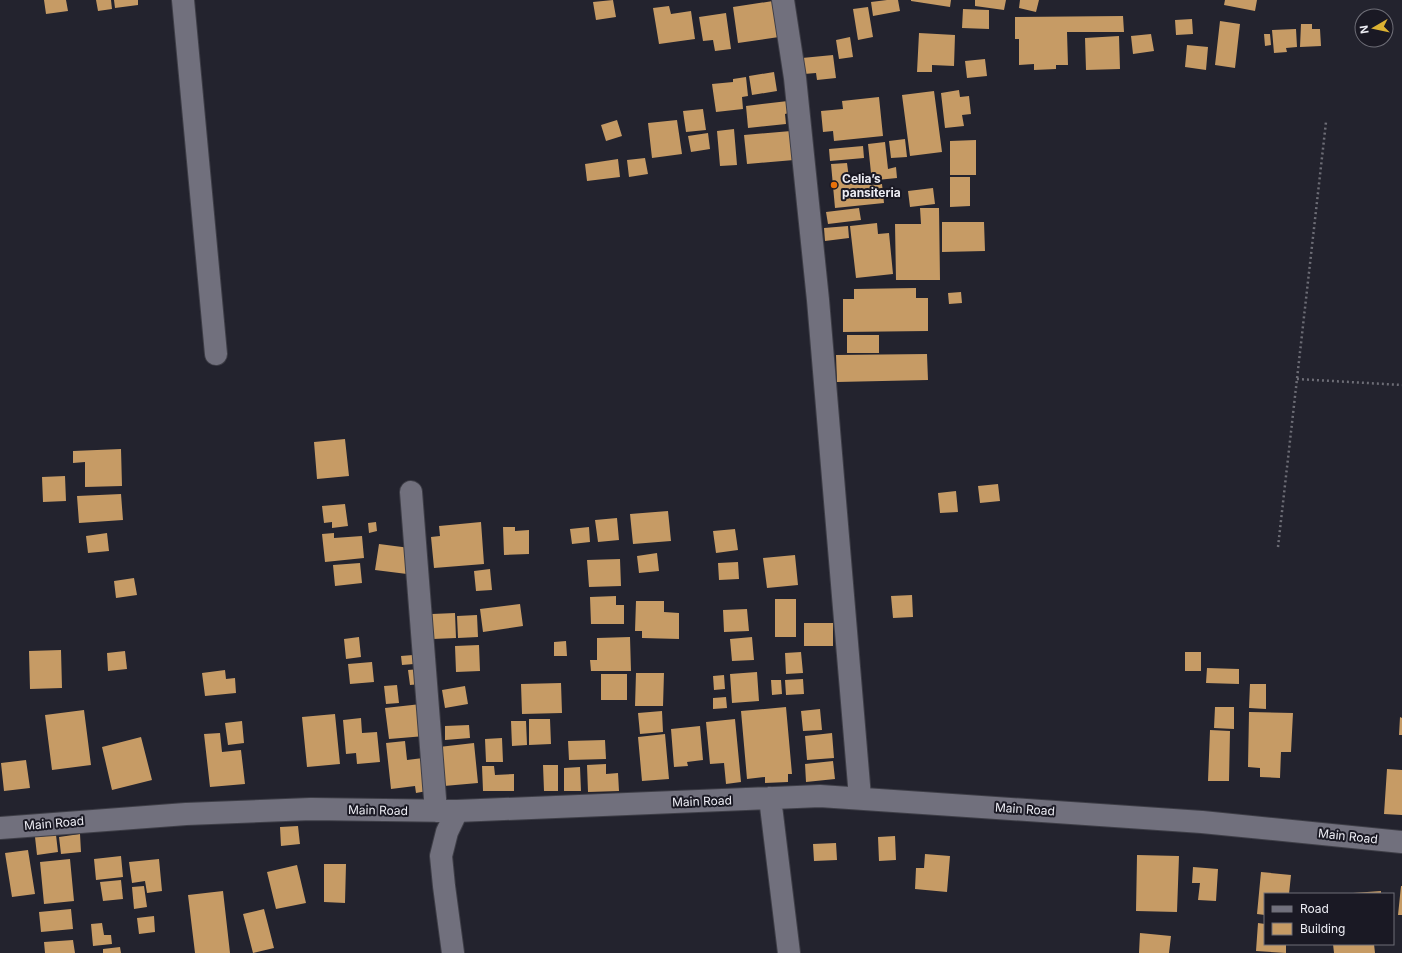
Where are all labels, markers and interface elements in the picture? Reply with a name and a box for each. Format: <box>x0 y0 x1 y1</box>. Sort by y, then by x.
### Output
north arrow <box>1354 8 1394 48</box>
text: N <box>1357 24 1372 35</box>
place label: Celia’s pansiteria <box>842 171 901 200</box>
marker: Celia’s pansiteria <box>829 180 839 190</box>
street label: Main Road <box>672 792 732 810</box>
street label: Main Road <box>995 799 1055 819</box>
street label: Main Road <box>348 802 408 818</box>
street label: Main Road <box>24 813 84 833</box>
street label: Main Road <box>1317 825 1379 847</box>
legend <box>1264 893 1394 945</box>
text: Road <box>1300 901 1329 916</box>
text: Building <box>1300 921 1345 936</box>

